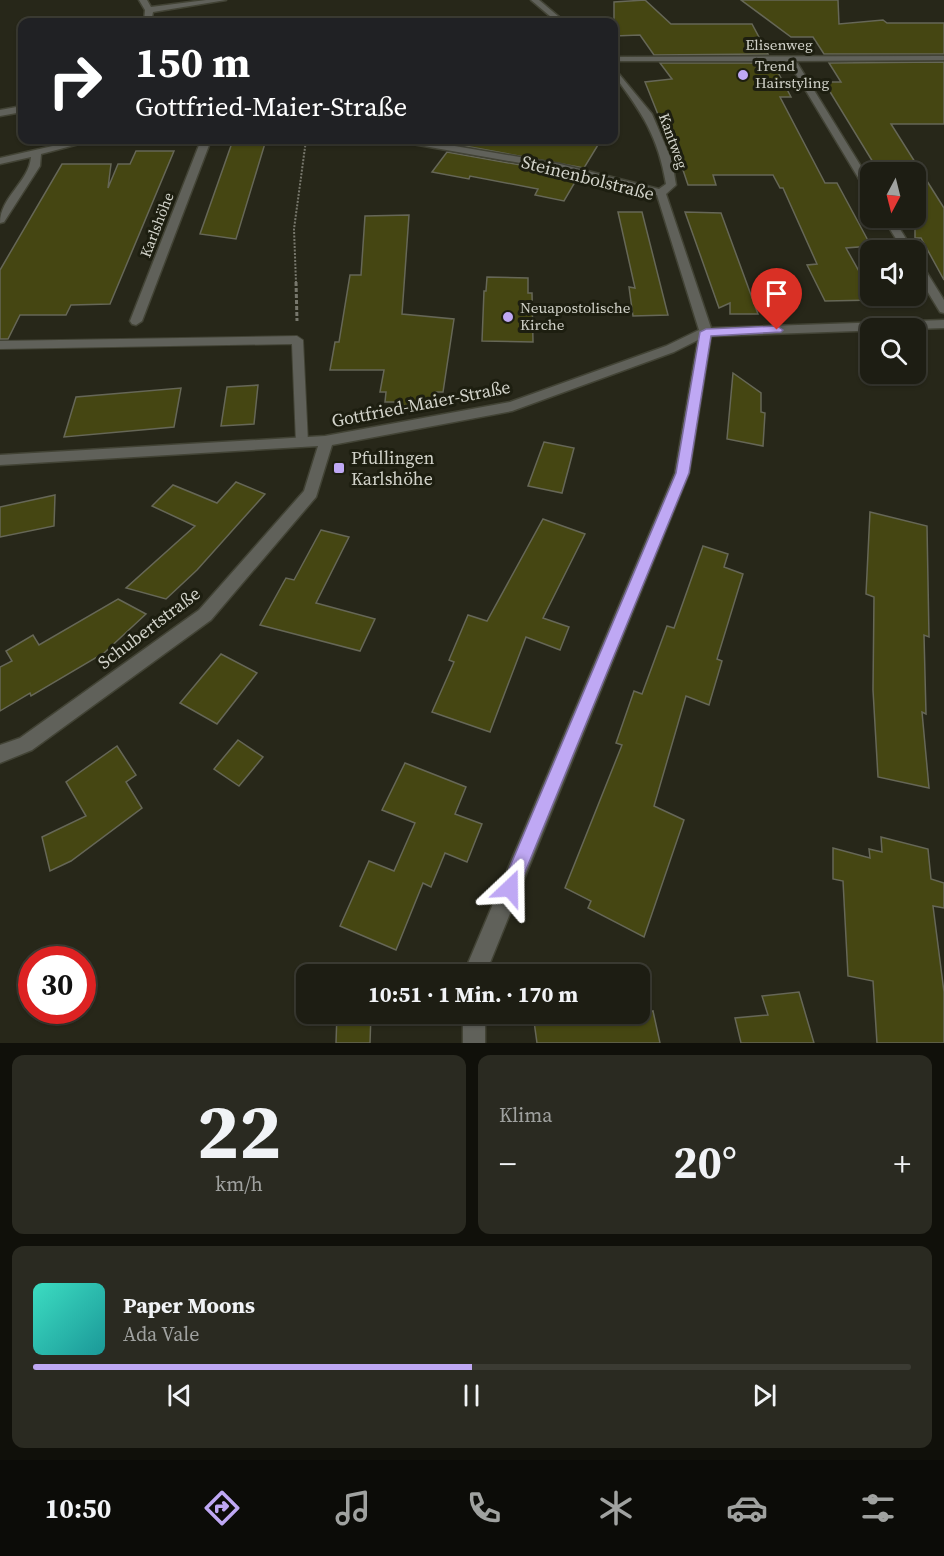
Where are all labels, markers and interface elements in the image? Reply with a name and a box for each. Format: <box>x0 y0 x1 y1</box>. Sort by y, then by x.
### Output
text: 150 m <box>135 33 250 91</box>
street label: Elisenweg <box>745 34 813 55</box>
icon: right <box>36 42 114 120</box>
place label: Trend Hairstyling <box>755 55 830 93</box>
marker: Trend Hairstyling <box>736 68 750 82</box>
text: Gottfried-Maier-Straße <box>135 88 407 125</box>
street label: Kantweg <box>654 110 693 172</box>
street label: Steinenbolstraße <box>519 149 657 206</box>
north arrow <box>860 162 926 228</box>
map controls <box>860 162 926 384</box>
street label: Karlshöhe <box>135 189 179 260</box>
button: sound <box>860 240 926 306</box>
pin <box>751 268 802 330</box>
icon: arrive <box>760 277 793 310</box>
place label: Neuapostolische Kirche <box>520 297 631 335</box>
marker: Neuapostolische Kirche <box>501 310 515 324</box>
button: search <box>860 318 926 384</box>
street label: Gottfried-Maier-Straße <box>329 374 512 433</box>
place label: Pfullingen Karlshöhe <box>351 445 435 491</box>
marker: Pfullingen Karlshöhe <box>332 461 346 475</box>
street label: Schubertstraße <box>92 581 205 674</box>
position arrow <box>478 856 542 920</box>
speed limit sign: 30 <box>18 946 96 1024</box>
text: 10:51 · 1 Min. · 170 m <box>368 979 578 1009</box>
text: 22 <box>197 1077 281 1184</box>
text: Klima <box>499 1101 552 1129</box>
text: 20° <box>673 1131 737 1193</box>
text: − <box>499 1141 517 1186</box>
text: + <box>893 1141 911 1186</box>
text: km/h <box>215 1170 263 1198</box>
text: Paper Moons <box>123 1290 255 1320</box>
text: Ada Vale <box>123 1320 199 1348</box>
icon: previous <box>163 1379 196 1412</box>
icon: pause <box>455 1379 488 1412</box>
icon: next <box>748 1379 781 1412</box>
icon: directions <box>201 1487 243 1529</box>
icon: music <box>332 1487 374 1529</box>
icon: phone <box>463 1487 505 1529</box>
icon: climate <box>595 1487 637 1529</box>
icon: car <box>726 1487 768 1529</box>
icon: filters <box>857 1487 899 1529</box>
text: 10:50 <box>45 1490 111 1527</box>

